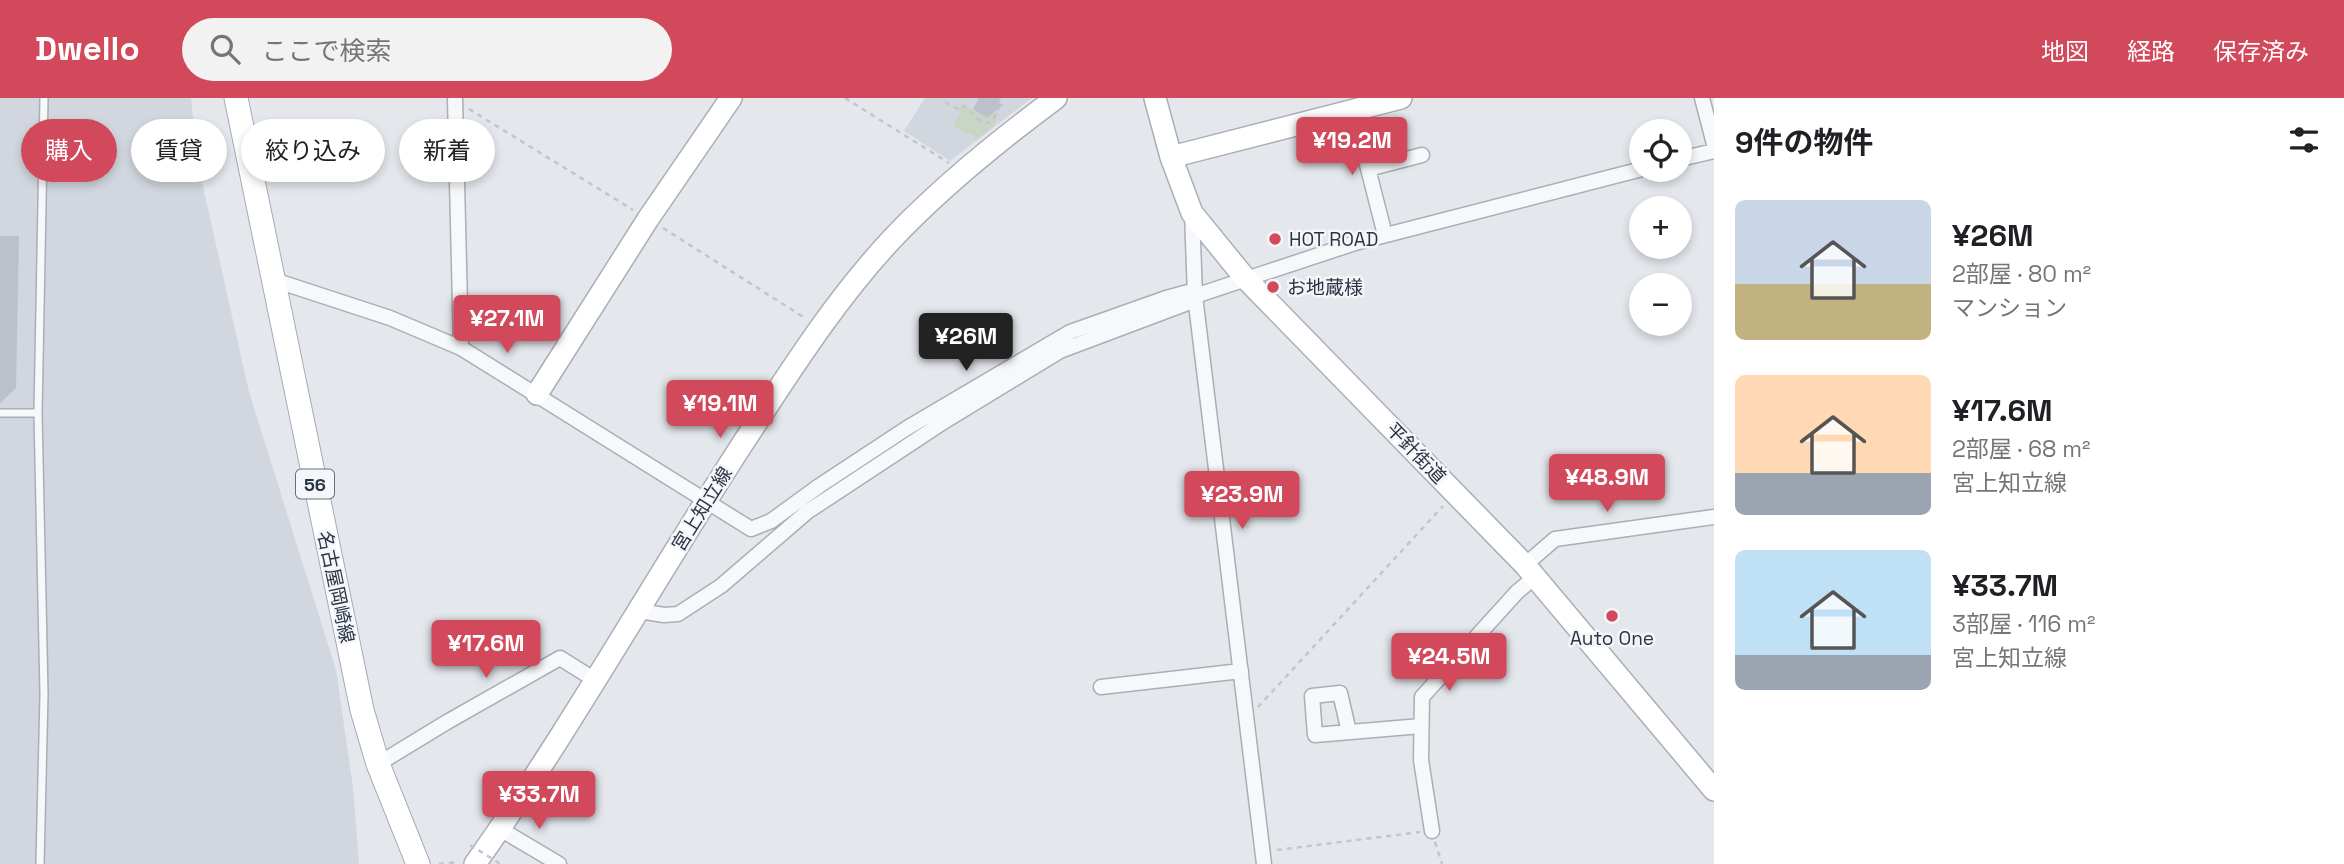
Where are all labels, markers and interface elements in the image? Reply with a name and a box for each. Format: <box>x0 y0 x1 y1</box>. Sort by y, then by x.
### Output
search box <box>182 18 672 81</box>
text: Dwello <box>35 28 140 70</box>
icon: search <box>206 30 244 68</box>
text: ここで検索 <box>262 34 392 68</box>
text: 地図 <box>2041 36 2089 67</box>
text: 経路 <box>2127 36 2175 67</box>
text: 保存済み <box>2213 36 2309 67</box>
pin: ¥19.2M <box>1295 118 1409 177</box>
chip: 購入 <box>21 119 117 182</box>
chip: 賃貸 <box>131 119 227 182</box>
chip: 絞り込み <box>241 119 385 182</box>
chip: 新着 <box>399 119 495 182</box>
map controls <box>1629 119 1692 336</box>
button: locate <box>1629 119 1692 182</box>
icon: filters <box>2285 121 2323 159</box>
text: 9件の物件 <box>1735 123 1874 162</box>
text: ¥19.2M <box>1312 125 1392 155</box>
button: + <box>1629 196 1692 259</box>
text: ¥26M <box>1952 216 2033 255</box>
place label: HOT ROAD <box>1289 227 1378 252</box>
icon: home <box>1791 228 1875 312</box>
marker: HOT ROAD <box>1267 231 1283 247</box>
text: 2部屋 · 80 m² <box>1952 259 2091 289</box>
button: − <box>1629 273 1692 336</box>
place label: お地蔵様 <box>1287 275 1363 300</box>
marker: お地蔵様 <box>1265 279 1281 295</box>
text: マンション <box>1952 293 2067 323</box>
pin: ¥27.1M <box>450 296 564 355</box>
text: ¥27.1M <box>469 303 545 333</box>
pin: ¥26M <box>925 314 1007 373</box>
text: ¥26M <box>935 321 997 351</box>
pin: ¥19.1M <box>663 380 777 440</box>
text: ¥19.1M <box>683 388 757 418</box>
text: ¥17.6M <box>1952 391 2052 430</box>
icon: home <box>1791 403 1875 487</box>
street label: 平針街道 <box>1381 417 1451 489</box>
text: 2部屋 · 68 m² <box>1952 434 2091 464</box>
pin: ¥48.9M <box>1550 454 1664 514</box>
street label: 宮上知立線 <box>666 462 738 556</box>
text: ¥48.9M <box>1565 462 1649 492</box>
text: 宮上知立線 <box>1952 468 2067 498</box>
road number: 56 <box>296 470 334 498</box>
pin: ¥23.9M <box>1185 472 1299 531</box>
text: ¥23.9M <box>1200 479 1284 509</box>
street label: 名古屋岡崎線 <box>312 529 360 645</box>
text: ¥33.7M <box>1952 566 2058 605</box>
icon: home <box>1791 578 1875 662</box>
marker: Auto One <box>1604 608 1620 624</box>
text: 3部屋 · 116 m² <box>1952 609 2095 639</box>
pin: ¥17.6M <box>429 620 543 680</box>
place label: Auto One <box>1570 626 1654 651</box>
text: ¥17.6M <box>448 628 524 658</box>
pin: ¥24.5M <box>1392 634 1506 693</box>
text: ¥24.5M <box>1407 641 1491 671</box>
text: 宮上知立線 <box>1952 643 2067 673</box>
pin: ¥33.7M <box>482 772 596 831</box>
text: ¥33.7M <box>498 779 580 809</box>

